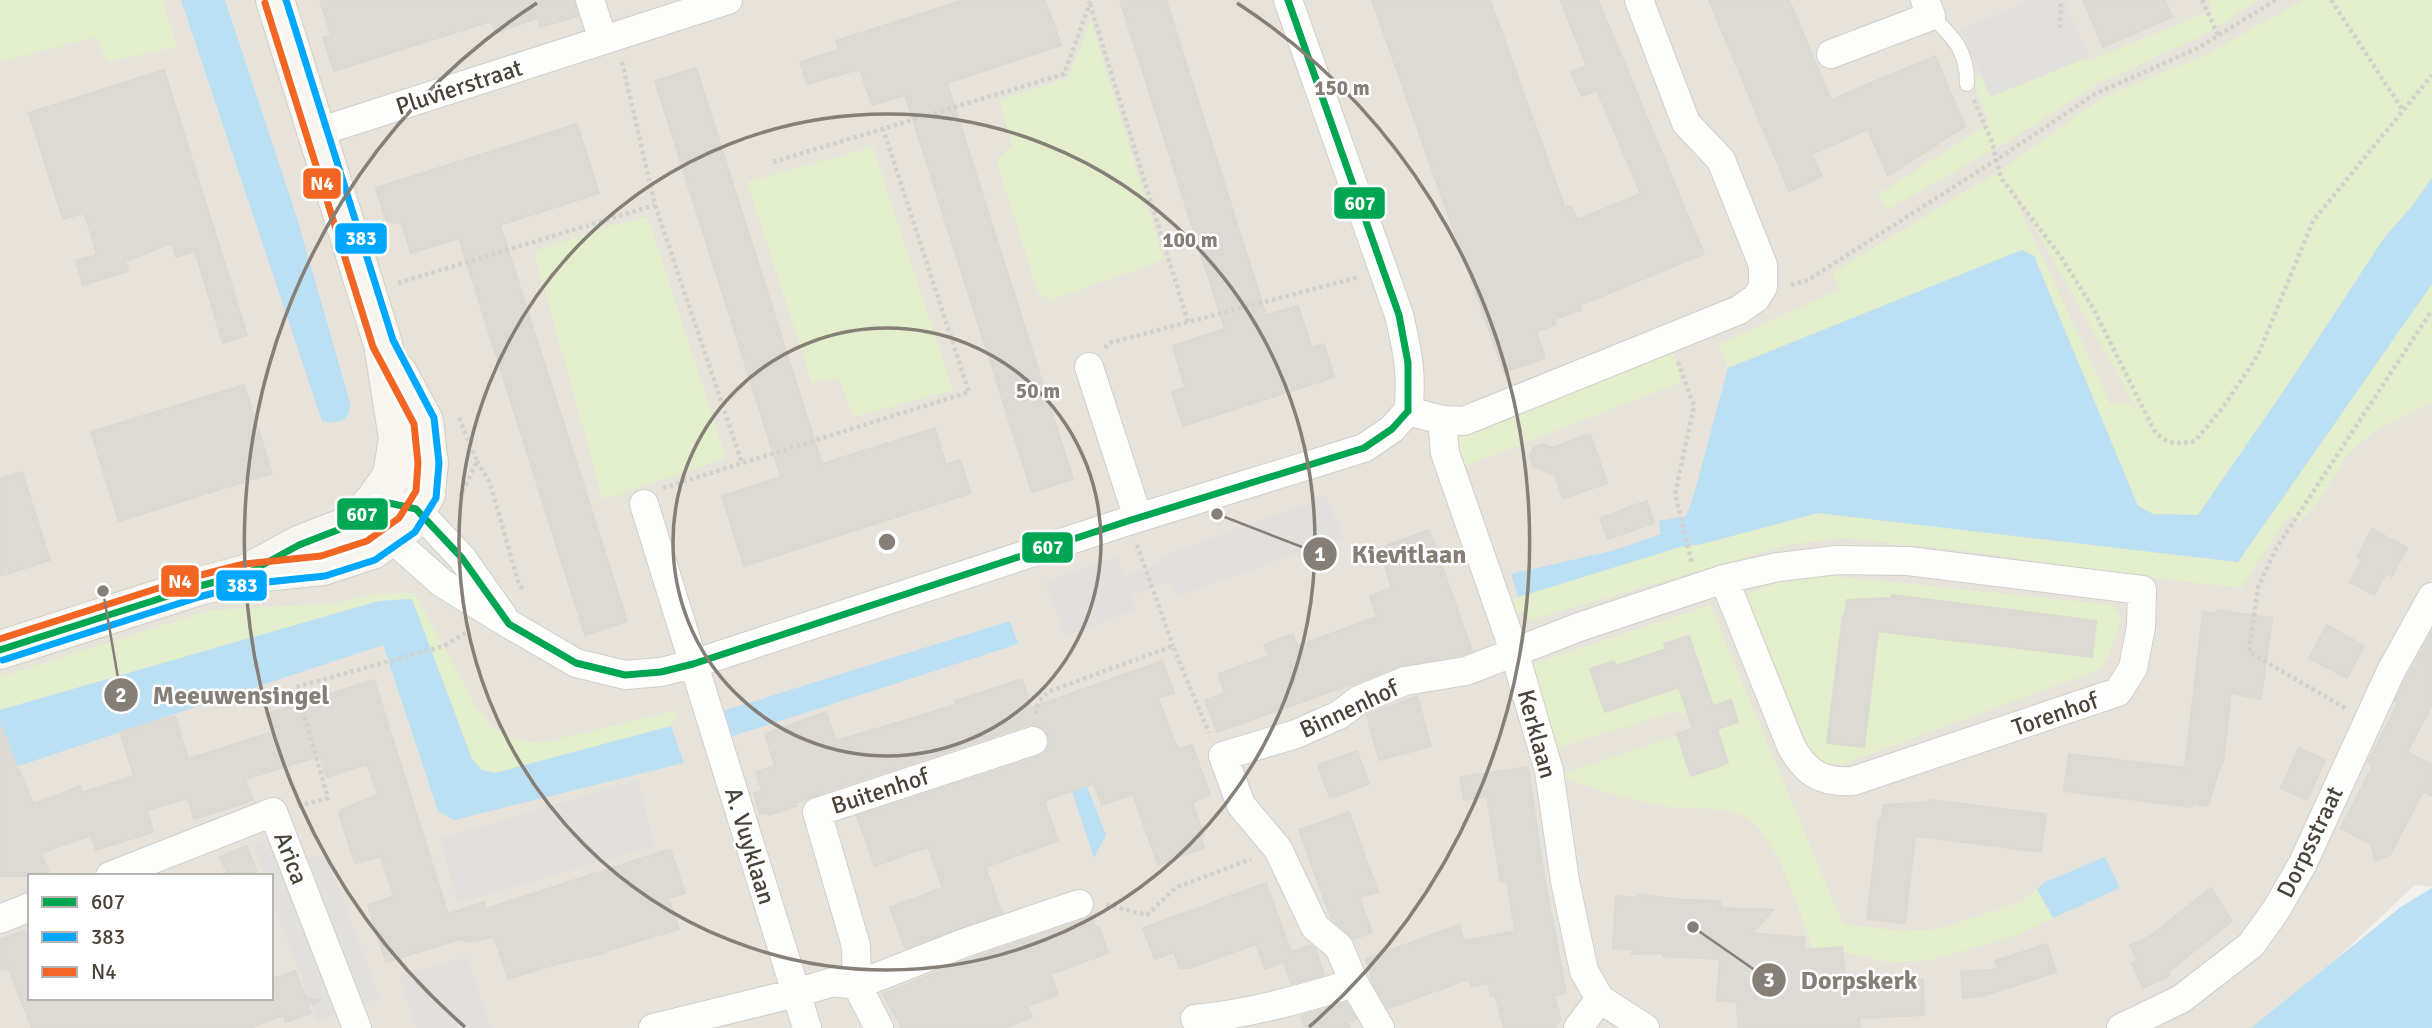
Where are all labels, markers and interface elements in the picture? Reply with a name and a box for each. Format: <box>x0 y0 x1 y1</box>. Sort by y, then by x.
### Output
street label: Pluvierstraat <box>392 52 526 122</box>
text: 150 m <box>1314 75 1370 101</box>
line badge: N4 <box>302 167 342 200</box>
text: N4 <box>310 172 334 196</box>
line badge: 607 <box>1333 186 1386 220</box>
text: 607 <box>1345 192 1375 216</box>
line badge: 383 <box>334 222 388 255</box>
text: 383 <box>346 227 376 251</box>
text: 100 m <box>1162 227 1218 253</box>
text: 50 m <box>1016 378 1060 404</box>
line badge: 607 <box>336 497 389 531</box>
text: 607 <box>347 503 377 527</box>
centre of rings <box>875 530 899 554</box>
callout: Kievitlaan <box>1303 530 1481 577</box>
line badge: 607 <box>1021 531 1074 564</box>
text: 607 <box>1033 536 1063 560</box>
text: Kievitlaan <box>1352 539 1466 571</box>
text: 1 <box>1314 541 1326 567</box>
line badge: N4 <box>160 564 200 598</box>
line badge: 383 <box>215 569 268 602</box>
text: N4 <box>168 570 192 594</box>
text: 383 <box>227 574 257 598</box>
callout: Meeuwensingel <box>103 671 343 718</box>
street label: Binnenhof <box>1295 673 1404 745</box>
text: Meeuwensingel <box>153 680 329 712</box>
text: 2 <box>115 682 127 708</box>
street label: Torenhof <box>2008 685 2103 743</box>
street label: Kerklaan <box>1511 686 1563 782</box>
street label: Buitenhof <box>827 761 933 821</box>
street label: Dorpsstraat <box>2270 781 2350 903</box>
street label: A. Vuyklaan <box>718 784 782 908</box>
street label: Arica <box>267 827 315 889</box>
legend <box>28 874 273 1000</box>
text: 607 <box>91 889 125 915</box>
text: 383 <box>91 924 125 950</box>
callout: Dorpskerk <box>1752 956 1931 1003</box>
text: N4 <box>91 959 117 985</box>
text: Dorpskerk <box>1801 965 1918 997</box>
text: 3 <box>1763 967 1775 993</box>

